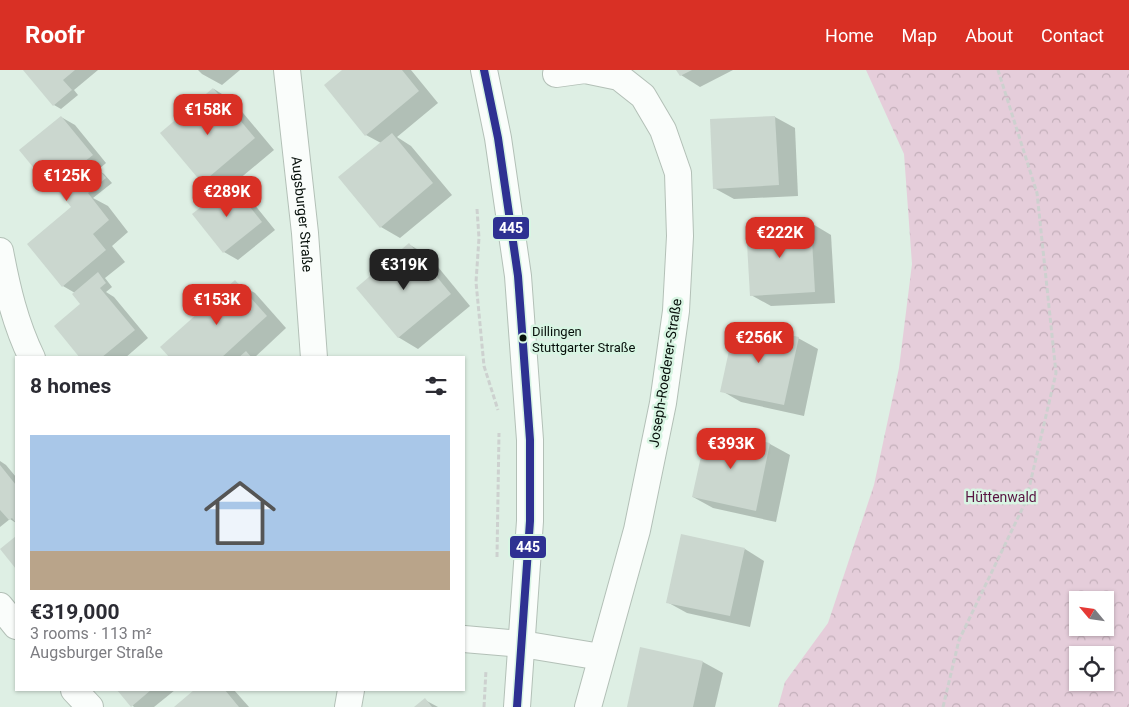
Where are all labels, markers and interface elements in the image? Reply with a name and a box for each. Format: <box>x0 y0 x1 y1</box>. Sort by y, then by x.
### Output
text: Roofr <box>25 21 85 49</box>
text: Home <box>825 25 874 46</box>
text: Map <box>902 25 937 46</box>
text: About <box>965 25 1013 46</box>
text: Contact <box>1041 25 1104 46</box>
pin: €158K <box>173 93 243 136</box>
text: €158K <box>185 100 231 119</box>
street label: Augsburger Straße <box>289 155 316 273</box>
pin: €125K <box>32 160 102 202</box>
text: €125K <box>44 166 90 185</box>
pin: €289K <box>192 176 262 218</box>
text: €289K <box>204 182 250 201</box>
line badge: 445 <box>492 216 530 240</box>
pin: €222K <box>745 216 815 259</box>
text: 445 <box>499 220 523 236</box>
text: €222K <box>757 223 803 242</box>
pin: €319K <box>369 248 439 291</box>
text: €319K <box>381 255 427 274</box>
pin: €153K <box>182 284 252 326</box>
text: €153K <box>194 290 240 309</box>
street label: Joseph-Roederer-Straße <box>645 297 685 449</box>
pin: €256K <box>724 322 794 364</box>
place label: Dillingen Stuttgarter Straße <box>532 324 635 355</box>
text: €256K <box>736 328 782 347</box>
marker: Dillingen Stuttgarter Straße <box>518 333 528 343</box>
icon: filters <box>422 372 450 400</box>
text: 8 homes <box>30 374 111 398</box>
pin: €393K <box>696 428 766 470</box>
text: €393K <box>708 434 754 453</box>
icon: home <box>195 468 285 558</box>
park label: Hüttenwald <box>965 489 1037 505</box>
line badge: 445 <box>509 535 547 559</box>
text: 445 <box>516 539 540 555</box>
north arrow <box>1069 591 1114 636</box>
map controls <box>1069 591 1114 691</box>
text: €319,000 <box>30 600 120 624</box>
text: 3 rooms · 113 m² <box>30 624 152 643</box>
text: Augsburger Straße <box>30 643 163 662</box>
button: locate <box>1069 646 1114 691</box>

